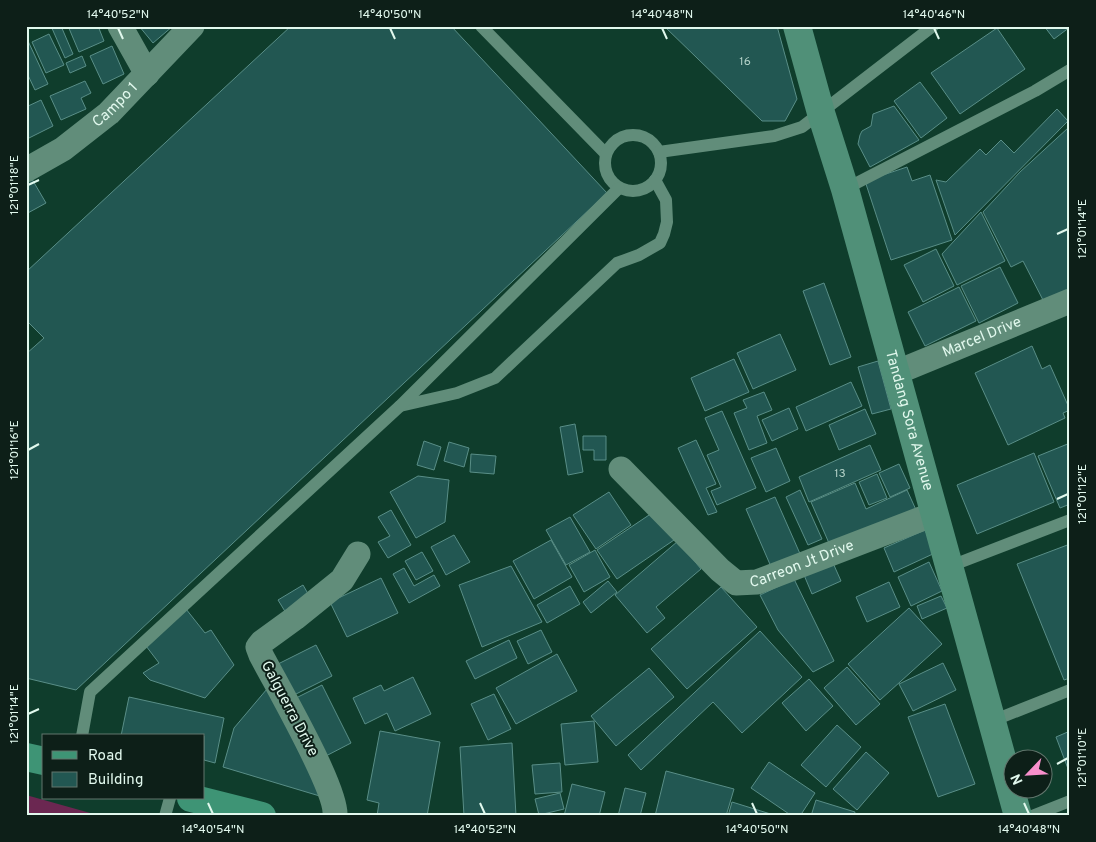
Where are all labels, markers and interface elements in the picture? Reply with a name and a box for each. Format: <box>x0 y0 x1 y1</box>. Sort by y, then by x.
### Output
text: 14°40'52"N <box>87 7 149 23</box>
text: 14°40'50"N <box>359 7 421 23</box>
text: 14°40'48"N <box>631 7 693 23</box>
text: 14°40'46"N <box>903 7 965 23</box>
house number: 16 <box>739 54 751 70</box>
street label: Campo 1 <box>89 79 142 132</box>
text: 121°01'18"E <box>7 155 23 215</box>
text: 121°01'14"E <box>1075 199 1091 259</box>
street label: Marcel Drive <box>940 312 1024 362</box>
street label: Tandang Sora Avenue <box>880 348 937 493</box>
text: 121°01'16"E <box>7 420 23 480</box>
text: 121°01'12"E <box>1075 464 1091 524</box>
house number: 13 <box>834 466 846 482</box>
street label: Carreon Jt Drive <box>749 536 857 592</box>
street label: Galguerra Drive <box>256 658 322 760</box>
text: 121°01'14"E <box>7 684 23 744</box>
text: 121°01'10"E <box>1075 728 1091 788</box>
legend <box>42 734 205 800</box>
text: Road <box>88 747 123 766</box>
north arrow <box>1004 750 1054 800</box>
text: Building <box>88 771 143 790</box>
text: N <box>1008 771 1027 787</box>
text: 14°40'54"N <box>182 822 244 838</box>
text: 14°40'52"N <box>454 822 516 838</box>
text: 14°40'50"N <box>726 822 788 838</box>
text: 14°40'48"N <box>998 822 1060 838</box>

